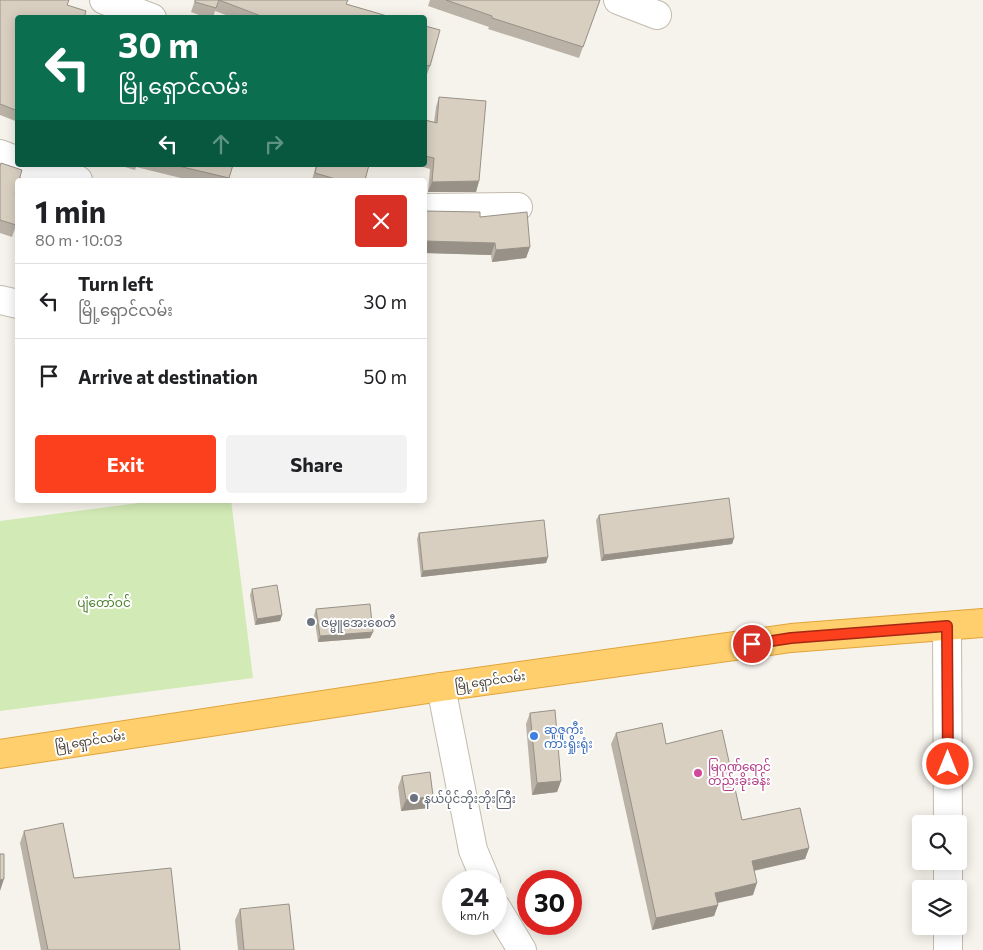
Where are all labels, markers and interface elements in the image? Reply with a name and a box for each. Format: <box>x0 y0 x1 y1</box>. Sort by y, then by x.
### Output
text: 30 m <box>118 22 199 65</box>
icon: left <box>35 35 100 100</box>
text: မြို့ရှောင်လမ်း <box>118 72 248 99</box>
icon: left <box>154 130 182 158</box>
icon: ahead <box>207 130 235 158</box>
icon: right <box>260 130 288 158</box>
text: 1 min <box>35 192 106 229</box>
button: close <box>355 195 407 247</box>
text: 80 m · 10:03 <box>35 230 123 249</box>
text: Turn left <box>78 272 153 295</box>
icon: left <box>35 287 63 315</box>
text: 30 m <box>364 290 407 313</box>
text: မြို့ရှောင်လမ်း <box>78 300 173 319</box>
icon: arrive <box>35 362 63 390</box>
text: Arrive at destination <box>78 365 258 388</box>
text: 50 m <box>363 365 407 388</box>
button: Exit <box>35 435 216 493</box>
button: Share <box>226 435 407 493</box>
park label: ပျံတော်ဝင် <box>77 594 131 613</box>
place label: ဇမ္မူအေးစေတီ <box>321 614 396 633</box>
marker: ဇမ္မူအေးစေတီ <box>305 616 317 628</box>
pin <box>731 623 773 665</box>
icon: arrive <box>738 630 766 658</box>
street label: မြို့ရှောင်လမ်း <box>454 667 527 696</box>
place label: ဆူဇူကီး ကားရှိုးရုံး <box>544 721 593 754</box>
street label: မြို့ရှောင်လမ်း <box>54 727 127 756</box>
marker: ဆူဇူကီး ကားရှိုးရုံး <box>528 730 540 742</box>
position arrow <box>921 737 973 789</box>
place label: မြဂုဏ်ရောင် တည်းခိုးခန်း <box>708 758 771 791</box>
marker: မြဂုဏ်ရောင် တည်းခိုးခန်း <box>692 767 704 779</box>
place label: နယ်ပိုင်ဘိုးဘိုးကြီး <box>424 790 516 809</box>
marker: နယ်ပိုင်ဘိုးဘိုးကြီး <box>408 792 420 804</box>
map controls <box>912 815 967 935</box>
button: search <box>912 815 967 870</box>
speed limit sign: 30 <box>517 870 582 935</box>
button: layers <box>912 880 967 935</box>
text: 24 <box>460 881 489 911</box>
text: km/h <box>460 908 489 922</box>

